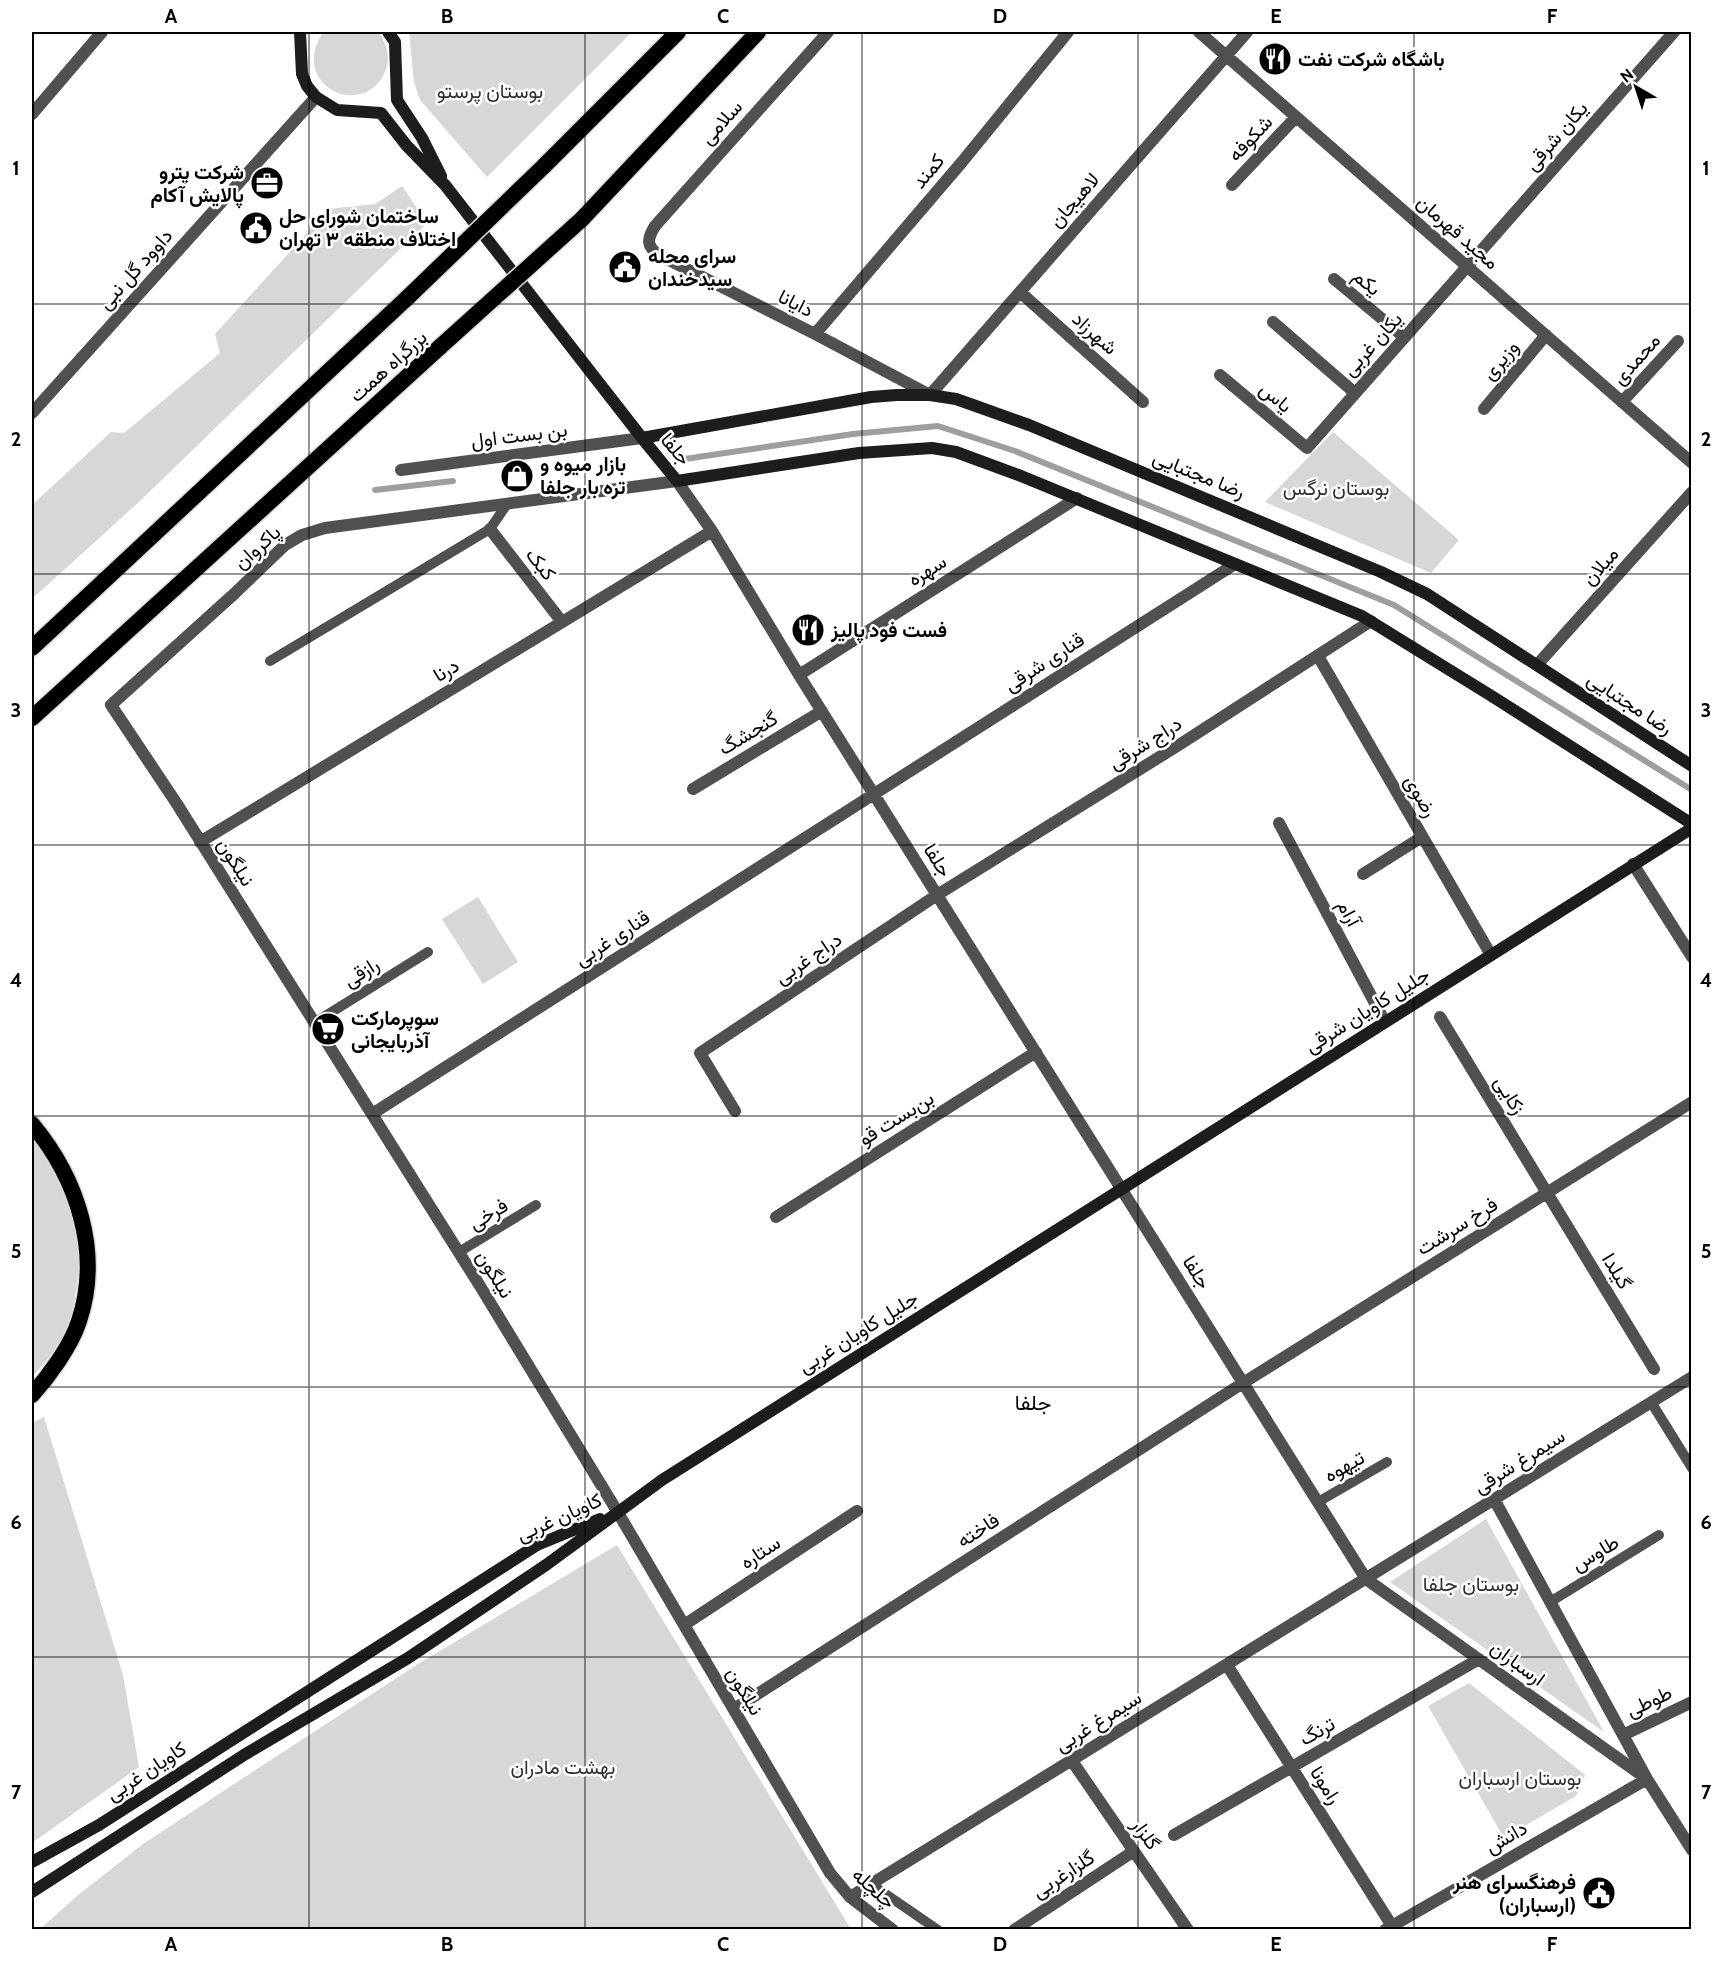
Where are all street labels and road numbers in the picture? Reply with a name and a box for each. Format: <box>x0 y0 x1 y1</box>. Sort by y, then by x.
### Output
street label: سلامی <box>695 95 747 149</box>
street label: یکان شرقی <box>1519 96 1593 176</box>
street label: شکوفه <box>1223 110 1278 167</box>
street label: کمند <box>907 149 949 193</box>
street label: لاهیجان <box>1044 168 1104 232</box>
street label: مجید قهرمان <box>1411 190 1504 275</box>
street label: داوود گل نبی <box>93 224 178 315</box>
street label: یکم <box>1348 264 1386 301</box>
street label: دایانا <box>774 284 818 322</box>
street label: شهرزاد <box>1067 306 1123 360</box>
street label: یکان غربی <box>1337 307 1408 382</box>
street label: بزرگراه همت <box>344 325 432 408</box>
street label: محمدی <box>1607 328 1665 390</box>
street label: وزیری <box>1477 335 1524 385</box>
street label: یاس <box>1255 377 1297 417</box>
street label: بن بست اول <box>469 417 569 454</box>
street label: جلفا <box>656 428 696 470</box>
street label: رضا مجتبایی <box>1149 445 1249 504</box>
street label: پاکروان <box>229 520 287 576</box>
street label: میلان <box>1577 542 1623 590</box>
street label: کبک <box>521 543 561 585</box>
street label: سهره <box>903 549 951 592</box>
street label: قناری شرقی <box>999 627 1089 698</box>
street label: درنا <box>429 653 464 688</box>
street label: رضا مجتبایی <box>1582 666 1677 740</box>
street label: گنجشگ <box>714 706 782 760</box>
street label: دراج شرقی <box>1104 711 1187 777</box>
street label: رضوی <box>1398 771 1443 822</box>
street label: نیلگون <box>211 834 260 891</box>
street label: جلفا <box>919 839 957 881</box>
street label: آرام <box>1331 896 1366 932</box>
street label: قناری غربی <box>570 905 655 972</box>
street label: دراج غربی <box>770 927 847 991</box>
street label: رازقی <box>339 952 384 993</box>
street label: جلیل کاویان شرقی <box>1300 962 1434 1059</box>
street label: زکایی <box>1488 1071 1531 1119</box>
street label: بن‌بست قو <box>854 1086 939 1151</box>
street label: فرخ سرشت <box>1412 1192 1503 1262</box>
street label: فرخی <box>464 1193 513 1236</box>
street label: نیلگون <box>470 1246 519 1303</box>
street label: گیلدا <box>1597 1249 1637 1293</box>
street label: جلفا <box>1178 1251 1216 1293</box>
street label: جلیل کاویان غربی <box>794 1286 923 1379</box>
street label: سیمرغ شرقی <box>1469 1423 1570 1500</box>
street label: تیهوه <box>1320 1445 1369 1488</box>
street label: کاویان غربی <box>513 1488 606 1547</box>
street label: فاخته <box>952 1507 1004 1553</box>
street label: ستاره <box>735 1530 785 1575</box>
street label: طاوس <box>1567 1530 1623 1577</box>
street label: ارسباران <box>1485 1635 1550 1692</box>
street label: نیلگون <box>720 1663 769 1720</box>
street label: طوطی <box>1622 1680 1676 1723</box>
street label: سیمرغ غربی <box>1050 1685 1147 1759</box>
street label: ترنگ <box>1295 1711 1340 1752</box>
street label: کاویان غربی <box>101 1736 191 1807</box>
street label: رامونا <box>1304 1761 1347 1809</box>
street label: گلزار <box>1125 1813 1165 1855</box>
street label: دانش <box>1481 1815 1531 1859</box>
street label: گلزارغربی <box>1027 1845 1099 1904</box>
street label: چلچله <box>846 1862 901 1915</box>

